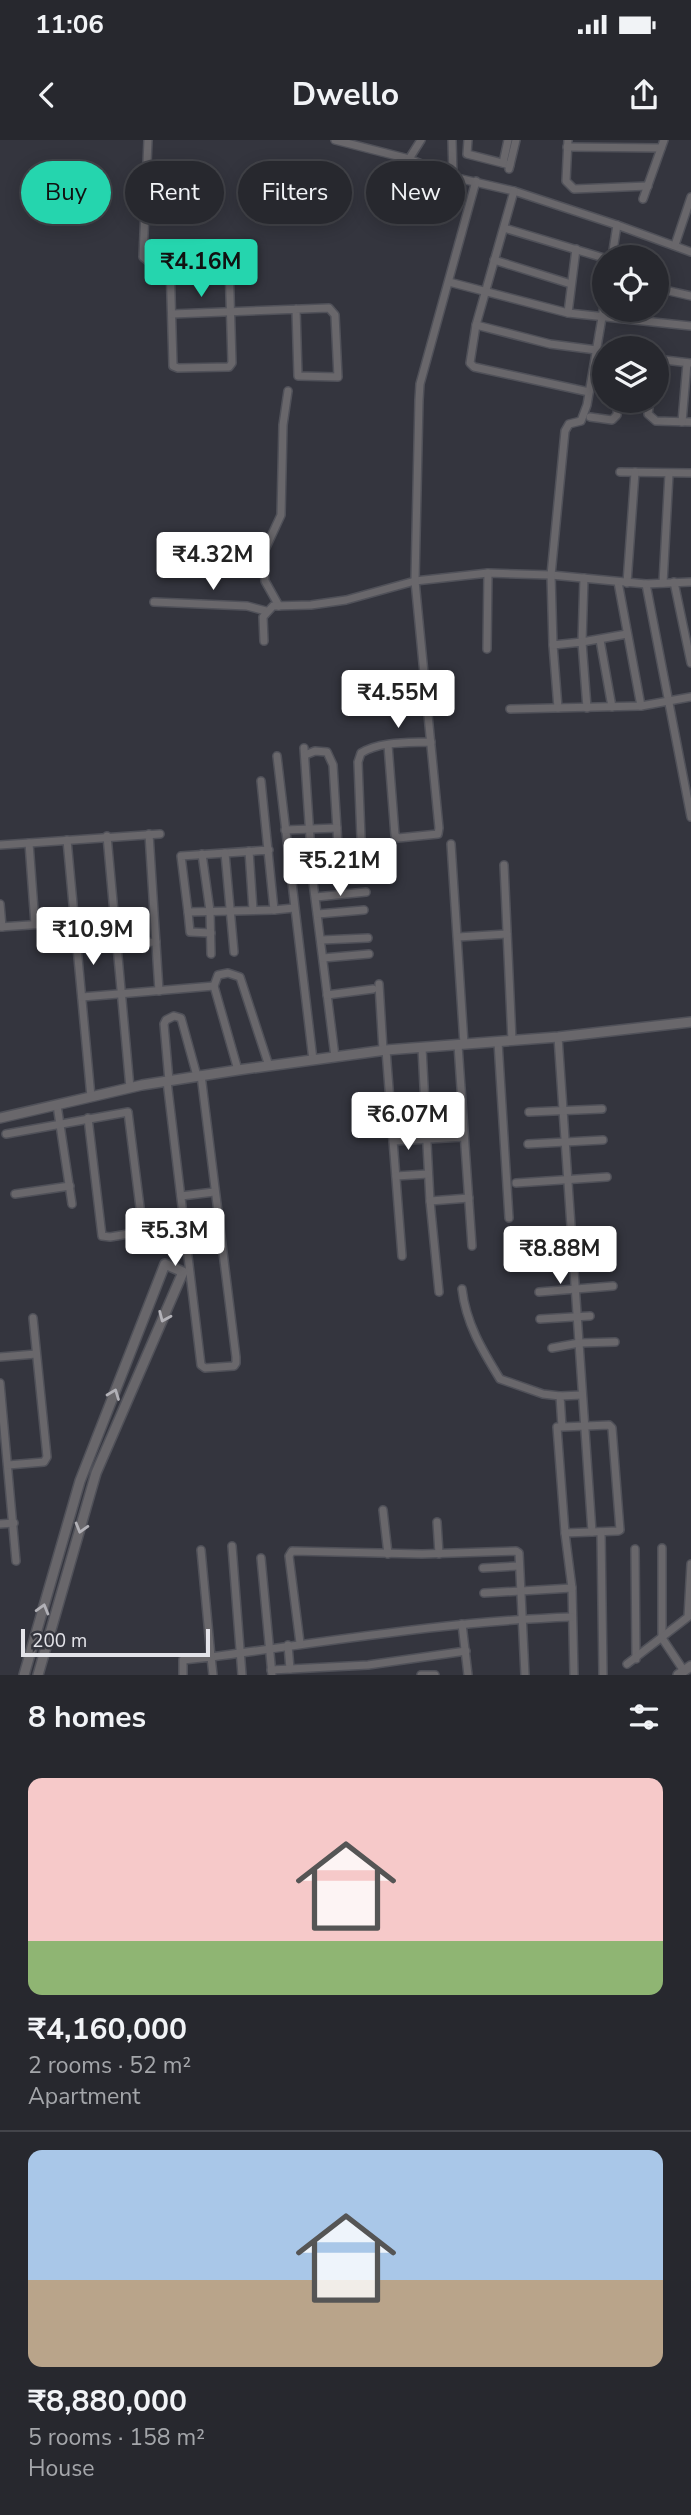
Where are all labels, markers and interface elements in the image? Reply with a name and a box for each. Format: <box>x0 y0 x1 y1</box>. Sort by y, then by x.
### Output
text: 11:06 <box>35 7 104 42</box>
text: Dwello <box>292 73 399 116</box>
icon: back <box>28 76 66 114</box>
icon: share <box>625 76 663 114</box>
chip: Buy <box>21 161 111 224</box>
chip: Rent <box>125 161 224 224</box>
chip: Filters <box>238 161 352 224</box>
chip: New <box>366 161 465 224</box>
pin: ₹4.16M <box>144 240 258 299</box>
map controls <box>592 245 669 413</box>
button: locate <box>592 245 669 322</box>
text: ₹4.16M <box>161 246 241 277</box>
button: layers <box>592 336 669 413</box>
pin: ₹4.32M <box>156 532 270 592</box>
text: ₹4.32M <box>173 539 253 570</box>
pin: ₹4.55M <box>341 670 455 730</box>
text: ₹4.55M <box>358 677 438 708</box>
pin: ₹5.21M <box>283 838 397 898</box>
text: ₹5.21M <box>300 845 380 876</box>
pin: ₹10.9M <box>36 908 150 967</box>
text: ₹10.9M <box>53 914 133 945</box>
pin: ₹6.07M <box>351 1093 465 1152</box>
text: ₹6.07M <box>368 1099 448 1130</box>
pin: ₹5.3M <box>126 1208 224 1268</box>
text: ₹5.3M <box>141 1215 209 1246</box>
pin: ₹8.88M <box>503 1226 617 1286</box>
text: ₹8.88M <box>520 1233 600 1264</box>
one-way arrow <box>158 1309 172 1322</box>
one-way arrow <box>106 1388 120 1400</box>
one-way arrow <box>74 1522 89 1534</box>
one-way arrow <box>35 1604 50 1616</box>
scale bar <box>21 1626 210 1658</box>
text: 200 m <box>32 1628 87 1654</box>
text: 8 homes <box>28 1697 146 1738</box>
icon: filters <box>625 1698 663 1736</box>
icon: home <box>283 1823 409 1949</box>
text: ₹4,160,000 <box>28 2009 187 2050</box>
text: 2 rooms · 52 m² <box>28 2050 191 2081</box>
text: Apartment <box>28 2081 140 2112</box>
icon: home <box>283 2195 409 2321</box>
text: ₹8,880,000 <box>28 2381 187 2422</box>
text: 5 rooms · 158 m² <box>28 2422 205 2453</box>
text: House <box>28 2453 95 2484</box>

